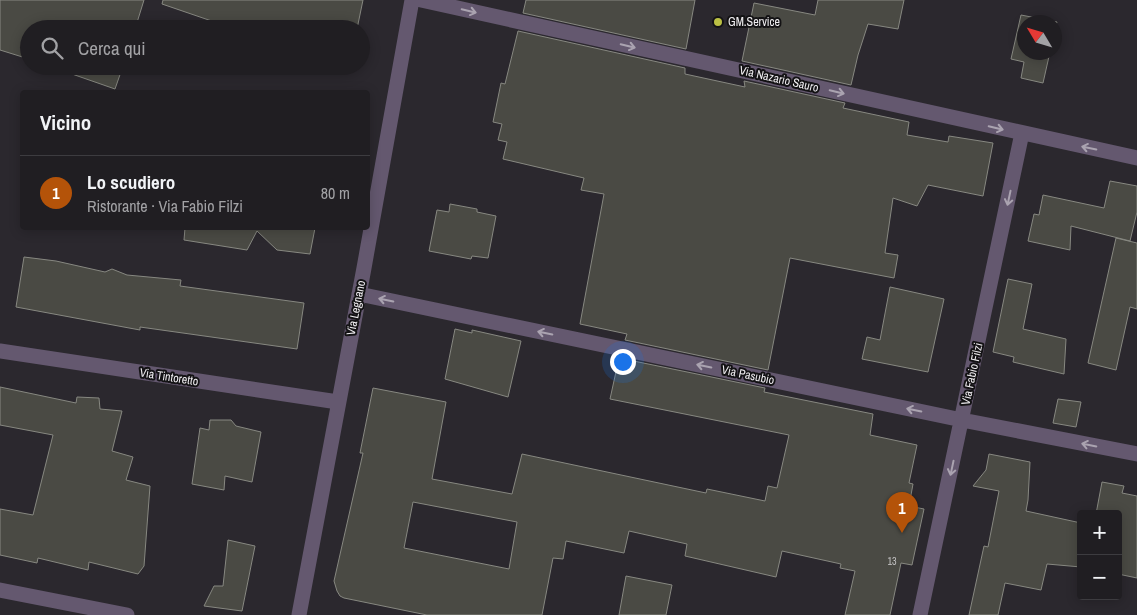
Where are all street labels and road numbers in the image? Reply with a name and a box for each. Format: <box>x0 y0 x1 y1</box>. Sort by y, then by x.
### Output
street label: Via Nazario Sauro <box>738 62 820 96</box>
street label: Via Legnano <box>343 279 369 337</box>
street label: Via Fabio Filzi <box>958 341 986 407</box>
street label: Via Pasubio <box>720 362 776 388</box>
street label: Via Tintoretto <box>139 364 199 390</box>

